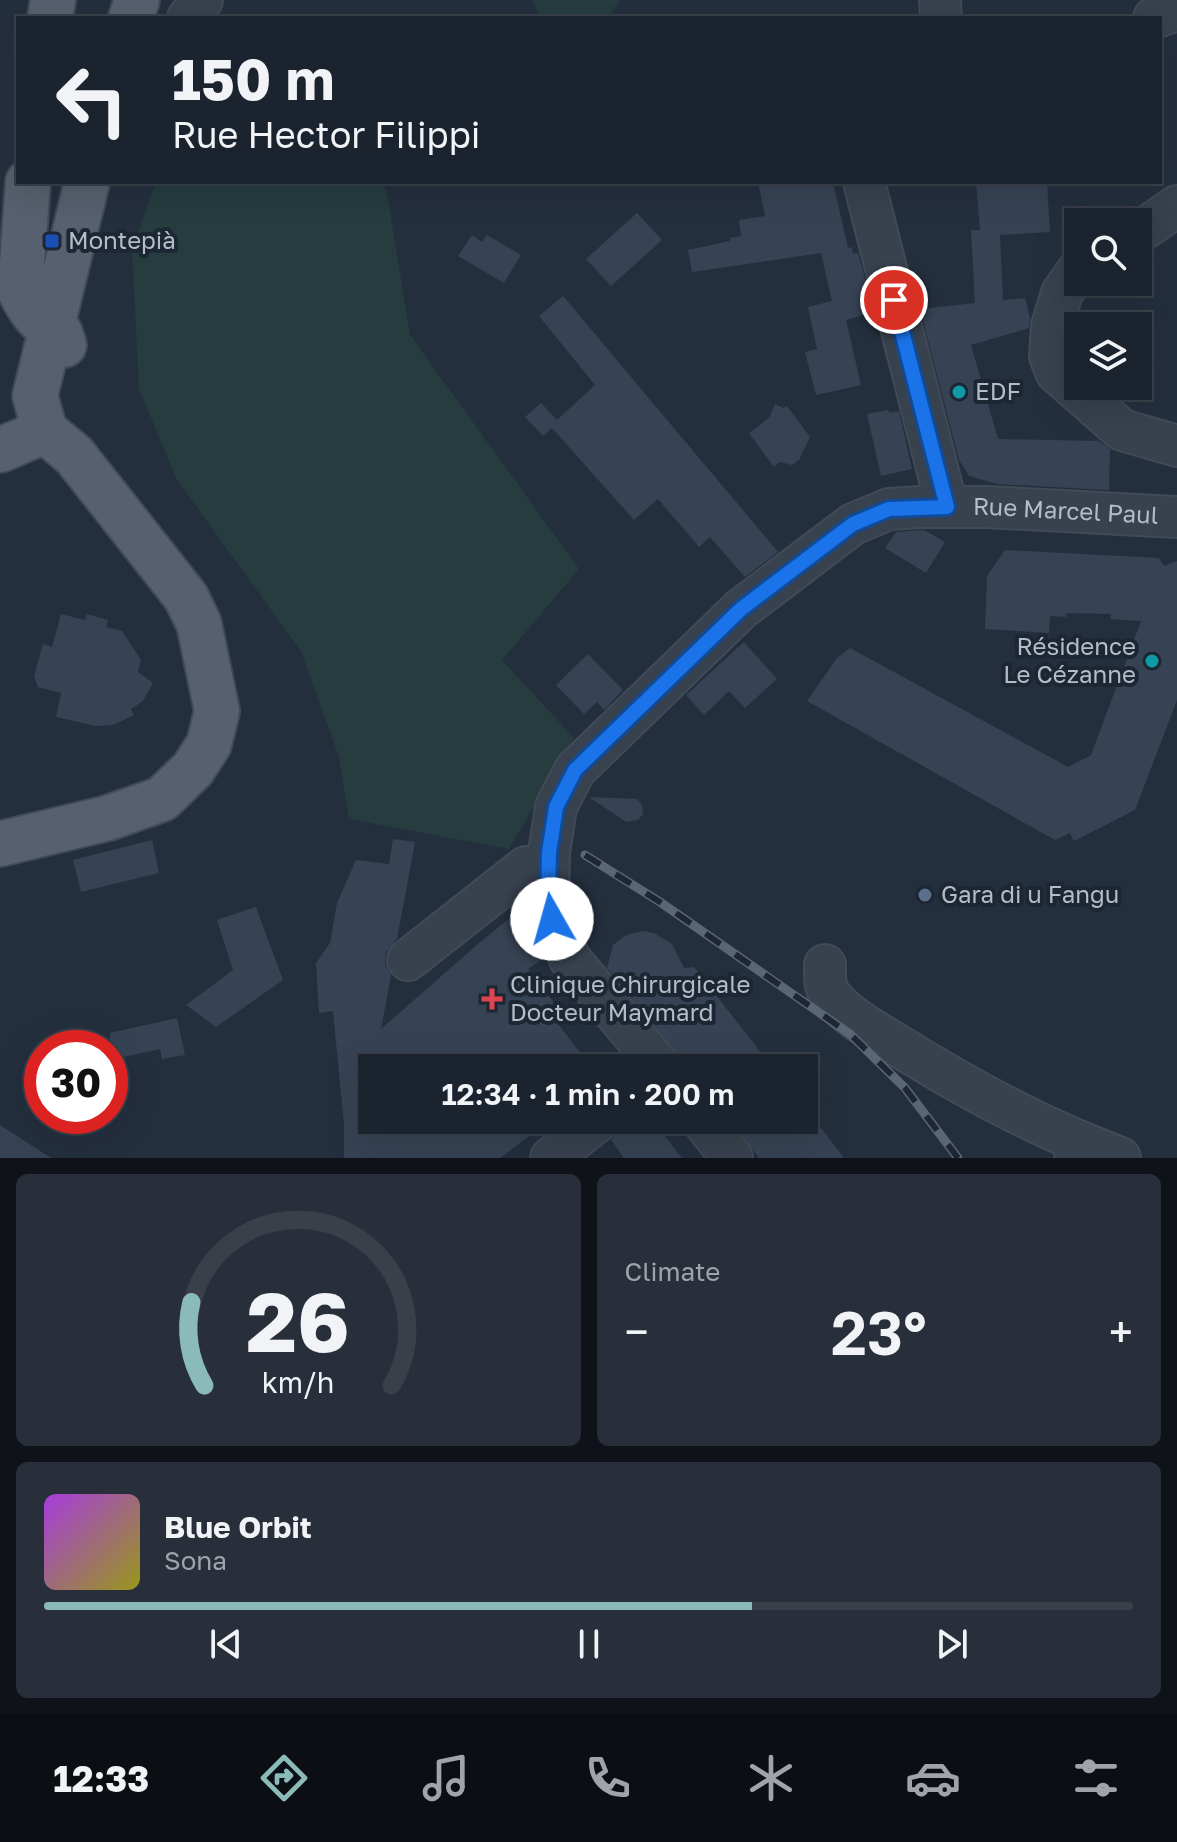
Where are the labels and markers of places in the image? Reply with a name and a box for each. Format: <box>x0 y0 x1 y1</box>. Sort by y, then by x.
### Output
place label: Montepià <box>68 225 176 254</box>
marker: Montepià <box>43 232 61 250</box>
pin <box>860 266 928 334</box>
place label: EDF <box>975 376 1021 405</box>
marker: EDF <box>950 383 968 401</box>
place label: Résidence Le Cézanne <box>1003 631 1136 688</box>
marker: Résidence Le Cézanne <box>1143 652 1161 670</box>
place label: Gara di u Fangu <box>941 879 1119 908</box>
marker: Gara di u Fangu <box>916 886 934 904</box>
place label: Clinique Chirurgicale Docteur Maymard <box>510 969 751 1026</box>
marker: Clinique Chirurgicale Docteur Maymard <box>481 988 503 1010</box>

